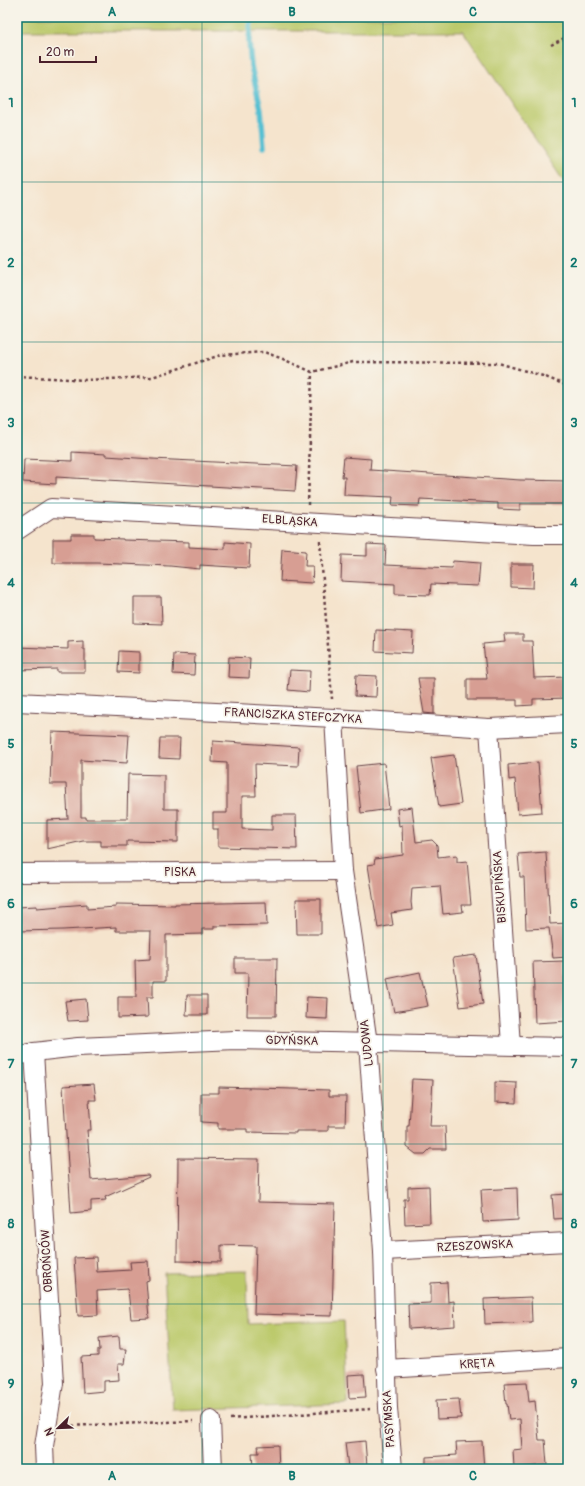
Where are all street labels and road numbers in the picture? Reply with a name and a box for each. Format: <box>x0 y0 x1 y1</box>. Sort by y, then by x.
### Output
street label: ELBLĄSKA <box>262 512 319 530</box>
street label: FRANCISZKA STEFCZYKA <box>224 705 363 727</box>
street label: BISKUPIŃSKA <box>489 850 510 924</box>
street label: PISKA <box>164 865 196 880</box>
street label: LUDOWA <box>357 1019 377 1067</box>
street label: GDYŃSKA <box>265 1032 319 1049</box>
street label: OBROŃCÓW <box>37 1229 56 1293</box>
street label: RZESZOWSKA <box>436 1236 514 1255</box>
street label: KRĘTA <box>459 1356 495 1372</box>
street label: PASYMSKA <box>379 1389 398 1448</box>

